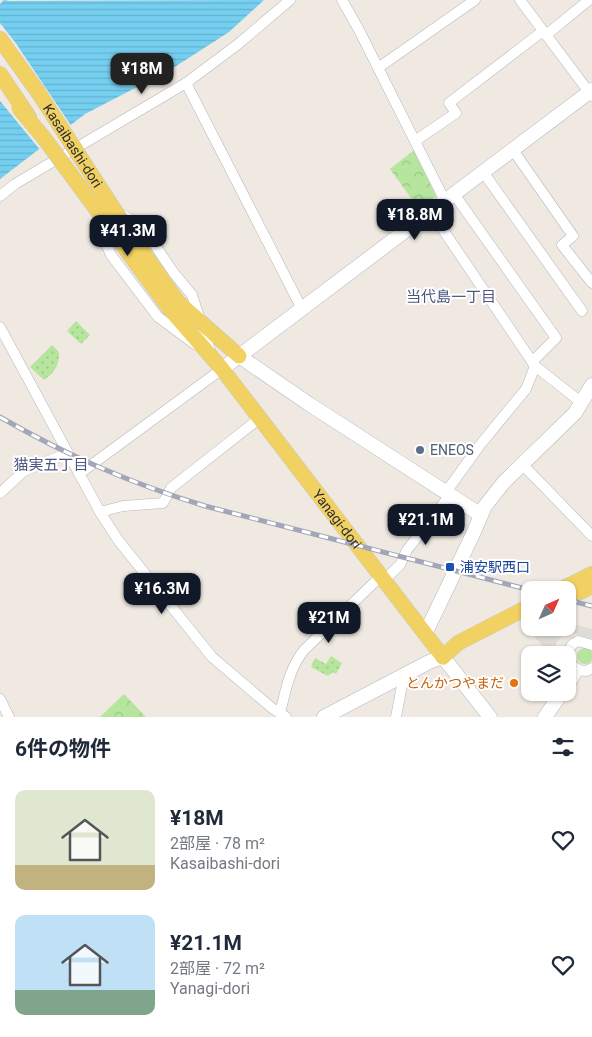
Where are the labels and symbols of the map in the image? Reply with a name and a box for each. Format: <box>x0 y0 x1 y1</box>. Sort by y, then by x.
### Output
pin: ¥18M <box>112 52 172 95</box>
street label: Kasaibashi-dori <box>40 101 106 191</box>
pin: ¥18.8M <box>374 198 456 241</box>
pin: ¥41.3M <box>87 214 169 257</box>
district label: 当代島一丁目 <box>406 288 496 306</box>
place label: ENEOS <box>430 442 474 458</box>
marker: ENEOS <box>414 444 426 456</box>
district label: 猫実五丁目 <box>13 456 89 474</box>
street label: Yanagi-dori <box>309 486 365 552</box>
pin: ¥21.1M <box>385 504 467 546</box>
place label: 浦安駅西口 <box>460 559 530 575</box>
marker: 浦安駅西口 <box>444 561 456 573</box>
pin: ¥16.3M <box>121 572 203 615</box>
north arrow <box>521 581 576 636</box>
pin: ¥21M <box>299 602 359 644</box>
place label: とんかつやまだ <box>406 675 504 691</box>
marker: とんかつやまだ <box>508 677 520 689</box>

